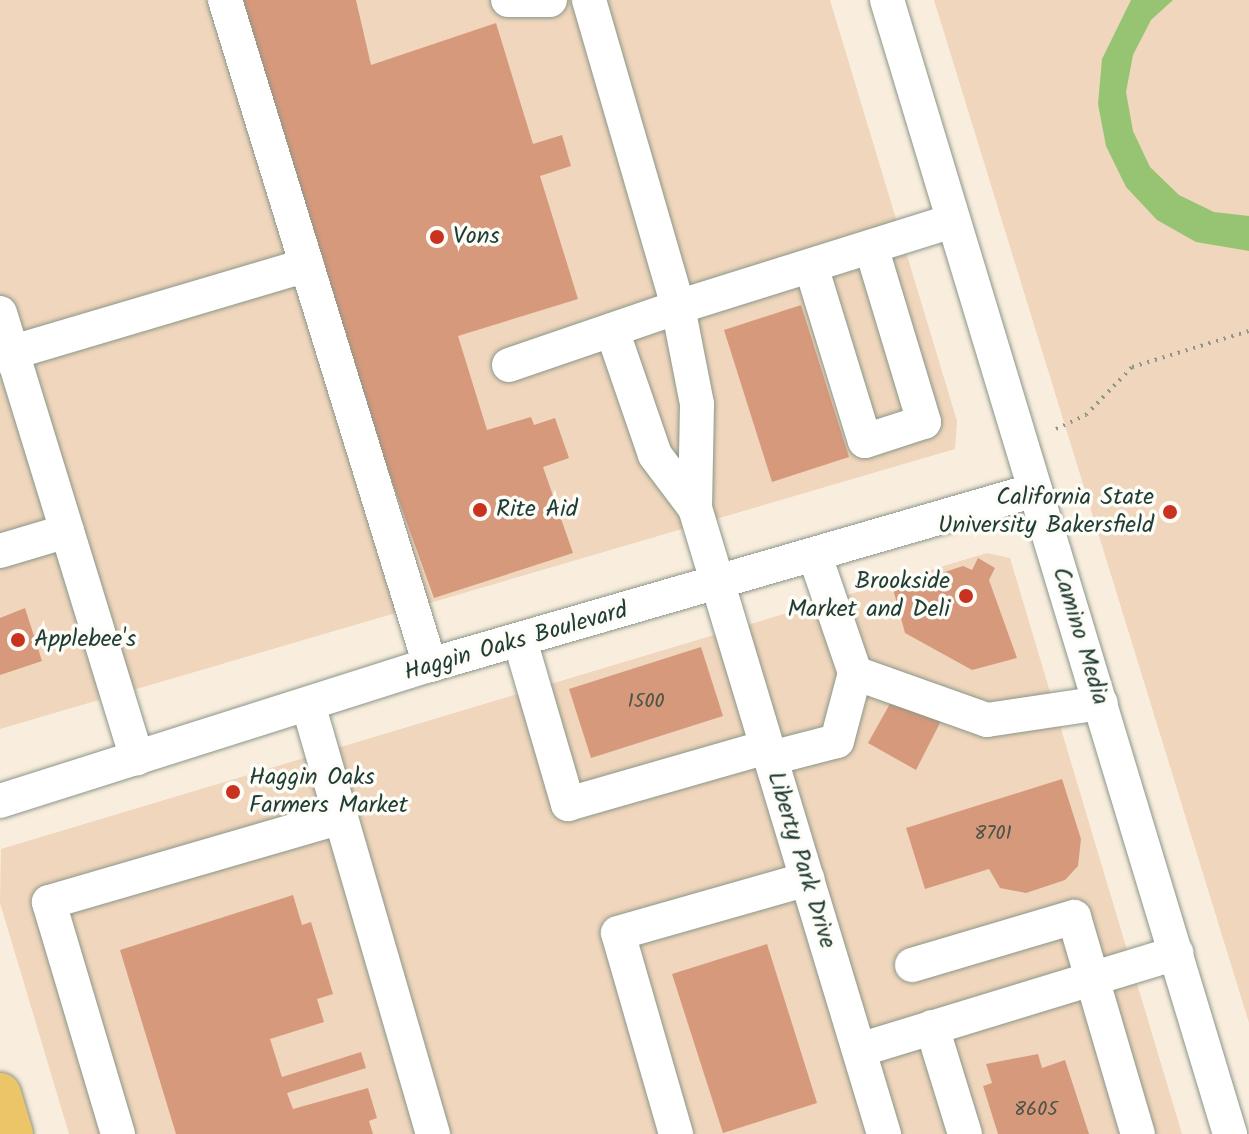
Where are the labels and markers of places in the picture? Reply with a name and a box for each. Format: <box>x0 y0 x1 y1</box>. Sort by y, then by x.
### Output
place label: Vons <box>453 223 500 251</box>
marker: Vons <box>428 228 446 246</box>
place label: California State University Bakersfield <box>938 484 1154 540</box>
place label: Rite Aid <box>496 496 578 524</box>
marker: Rite Aid <box>471 501 489 519</box>
marker: California State University Bakersfield <box>1161 503 1179 521</box>
place label: Brookside Market and Deli <box>787 568 950 624</box>
marker: Brookside Market and Deli <box>957 587 975 605</box>
place label: Applebee's <box>34 626 136 654</box>
marker: Applebee's <box>9 631 27 649</box>
place label: Haggin Oaks Farmers Market <box>249 764 408 820</box>
marker: Haggin Oaks Farmers Market <box>224 783 242 801</box>

